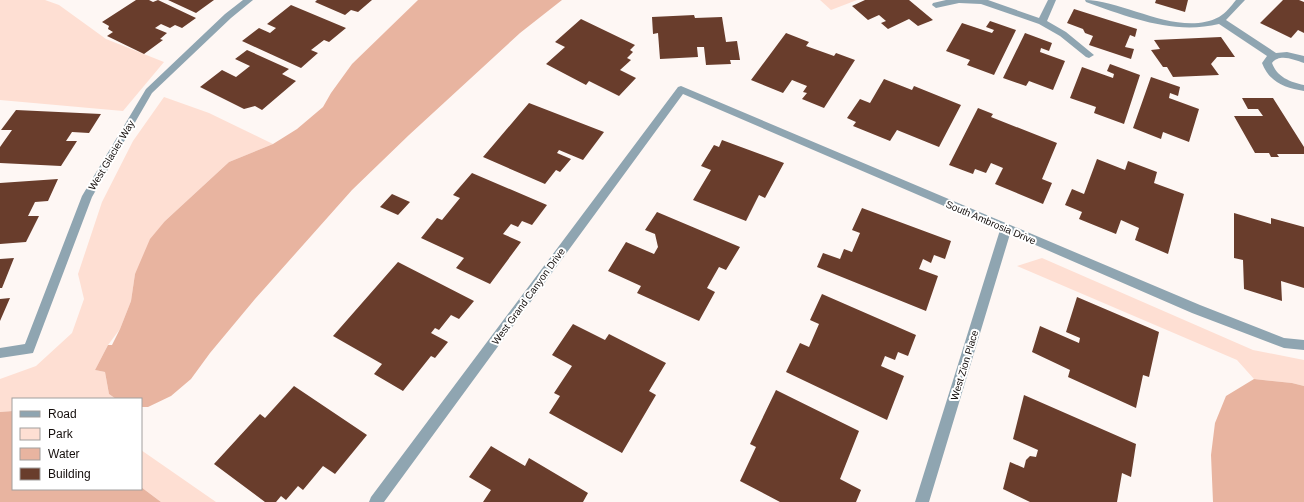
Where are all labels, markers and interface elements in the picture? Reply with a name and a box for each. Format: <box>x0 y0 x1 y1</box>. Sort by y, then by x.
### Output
street label: West Glacier Way <box>86 118 137 192</box>
street label: South Ambrosia Drive <box>944 199 1038 247</box>
street label: West Grand Canyon Drive <box>490 246 567 347</box>
street label: West Zion Place <box>949 328 980 401</box>
legend <box>12 398 142 490</box>
text: Road <box>48 407 77 421</box>
text: Park <box>48 427 74 441</box>
text: Water <box>48 447 80 461</box>
text: Building <box>48 467 91 481</box>

